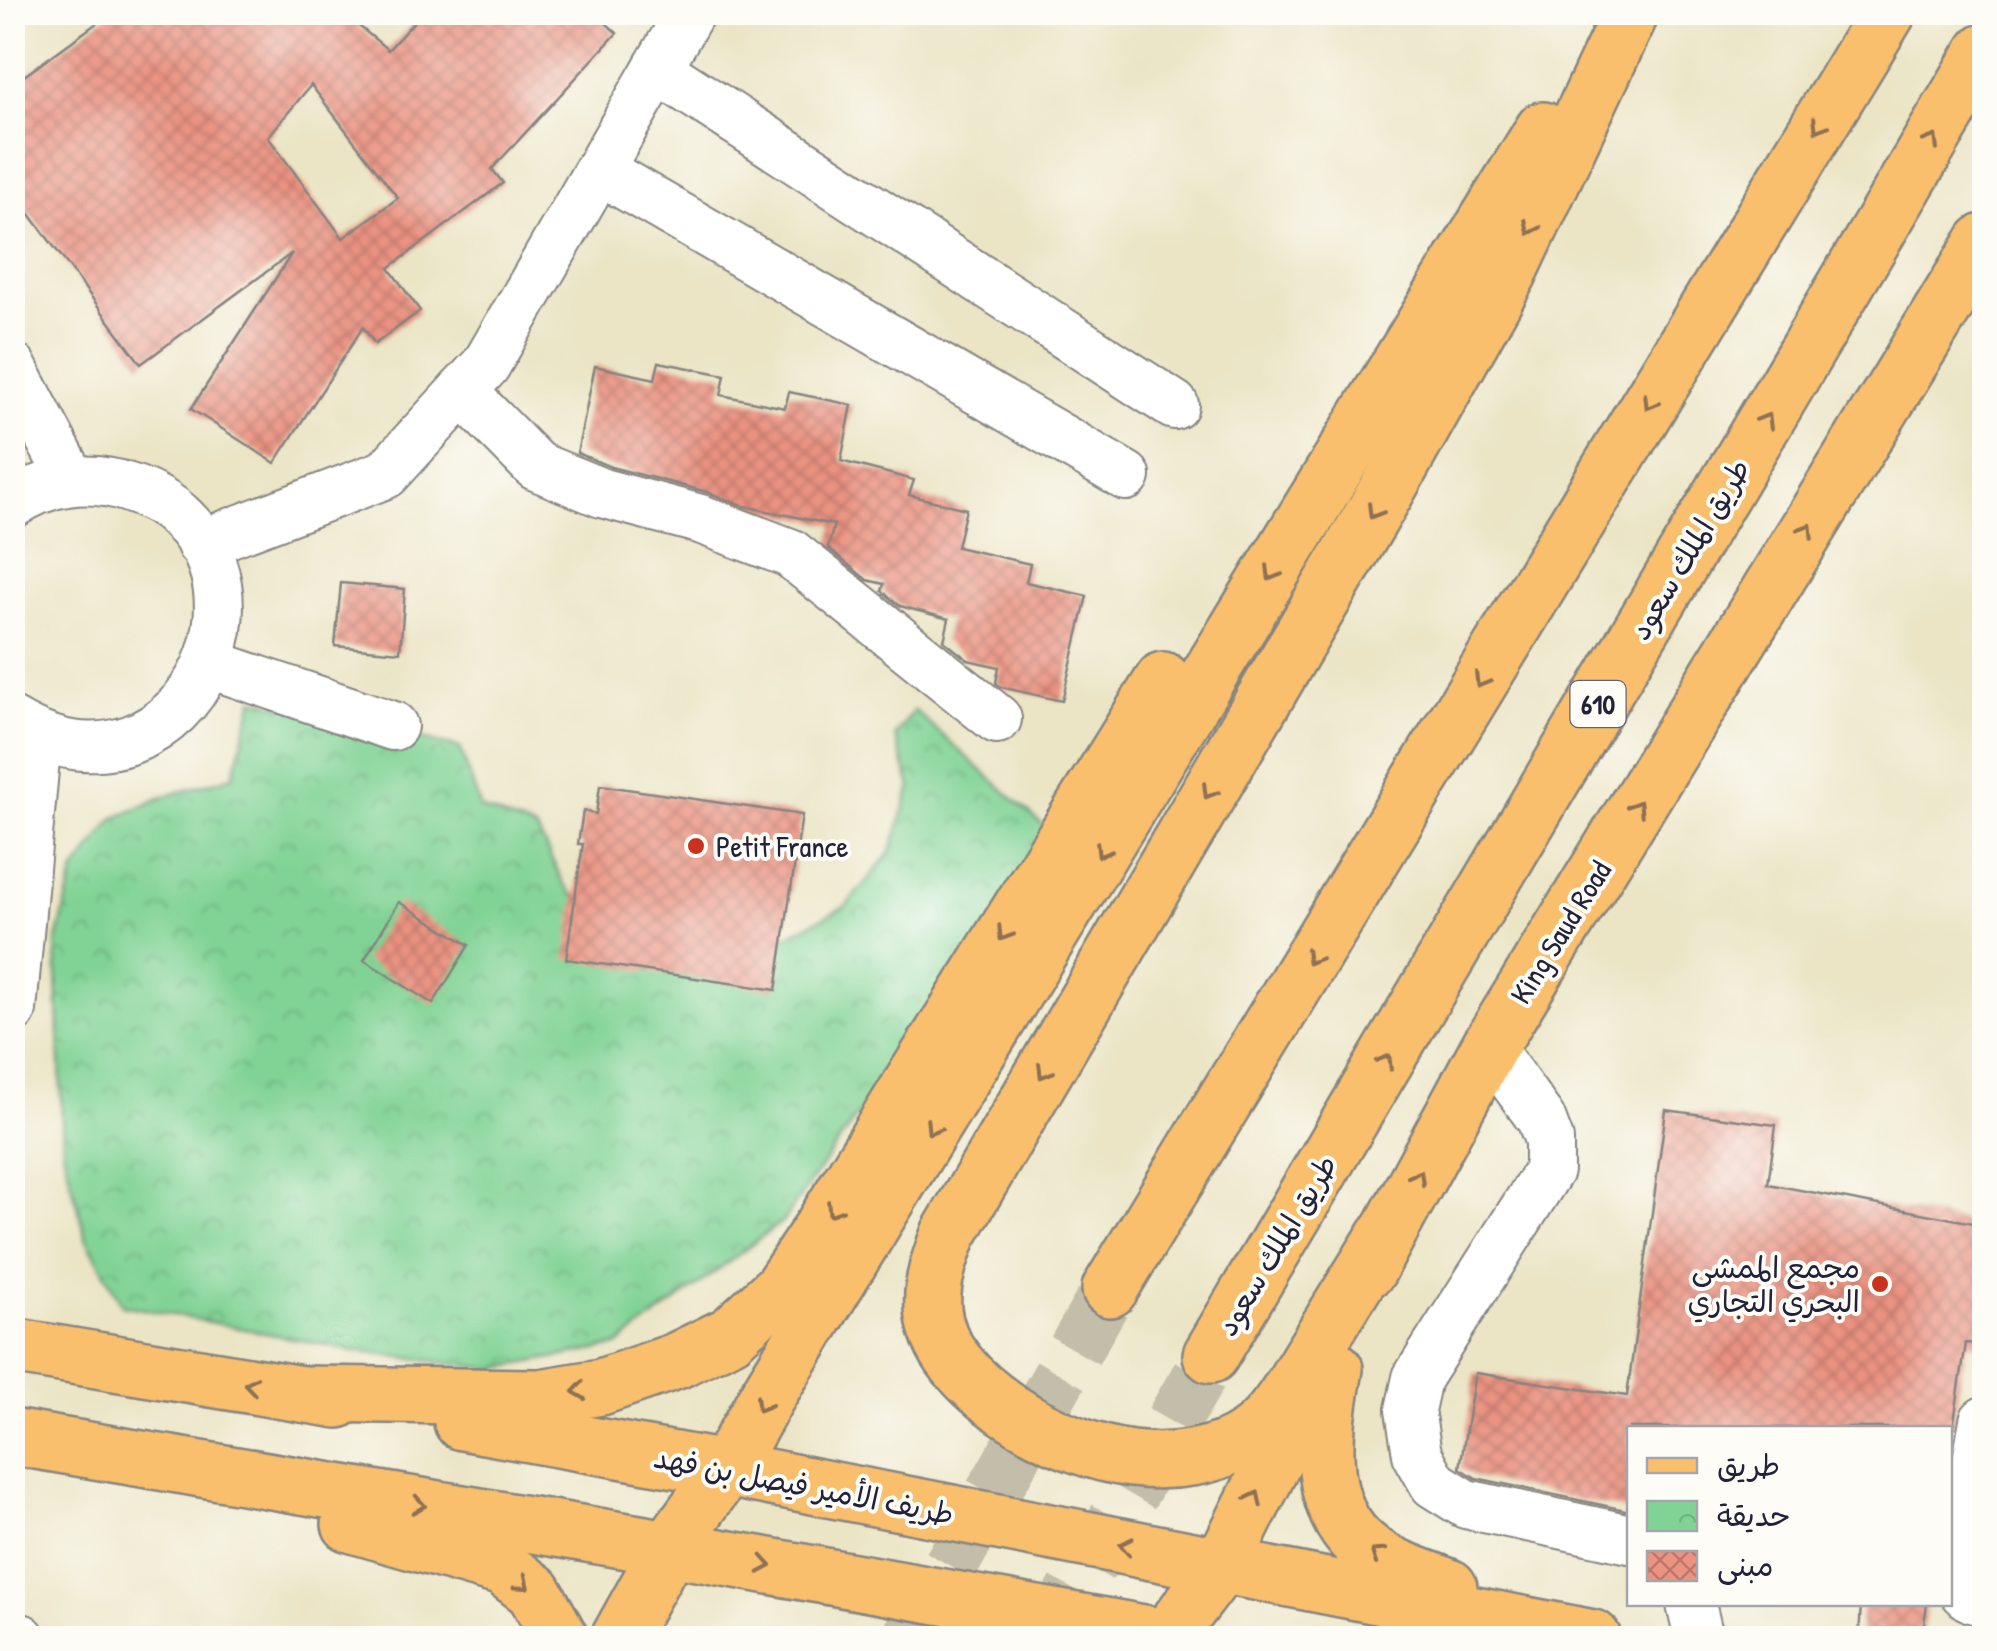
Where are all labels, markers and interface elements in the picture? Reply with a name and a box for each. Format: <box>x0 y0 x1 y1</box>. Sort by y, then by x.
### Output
one-way arrow <box>1812 115 1831 133</box>
one-way arrow <box>1920 134 1939 152</box>
one-way arrow <box>1523 217 1543 235</box>
one-way arrow <box>1643 392 1662 410</box>
one-way arrow <box>1754 413 1773 431</box>
street label: طريق الملك سعود <box>1619 451 1760 648</box>
one-way arrow <box>1367 501 1386 519</box>
one-way arrow <box>1795 523 1814 541</box>
one-way arrow <box>1265 563 1284 581</box>
one-way arrow <box>1474 670 1493 688</box>
road number: 610 <box>1570 681 1626 727</box>
one-way arrow <box>1202 781 1221 799</box>
one-way arrow <box>1625 800 1644 818</box>
place label: Petit France <box>716 826 848 866</box>
marker: Petit France <box>685 835 707 857</box>
one-way arrow <box>1096 840 1115 858</box>
street label: King Saud Road <box>1500 853 1620 1011</box>
one-way arrow <box>998 923 1017 941</box>
one-way arrow <box>1305 947 1324 965</box>
one-way arrow <box>1373 1054 1393 1072</box>
one-way arrow <box>1037 1061 1056 1079</box>
one-way arrow <box>925 1117 944 1135</box>
street label: طريق الملك سعود <box>1206 1147 1347 1344</box>
one-way arrow <box>1405 1169 1425 1187</box>
one-way arrow <box>826 1199 845 1217</box>
place label: مجمع الممشى البحري التجاري <box>1688 1247 1860 1323</box>
marker: مجمع الممشى البحري التجاري <box>1869 1273 1891 1295</box>
one-way arrow <box>242 1375 259 1396</box>
one-way arrow <box>570 1379 587 1400</box>
one-way arrow <box>755 1394 774 1412</box>
legend <box>1627 1426 1952 1606</box>
street label: طريف الأمير فيصل بن فهد <box>650 1436 958 1534</box>
text: طريق <box>1717 1445 1780 1485</box>
one-way arrow <box>1243 1490 1262 1508</box>
one-way arrow <box>411 1494 428 1515</box>
text: حديقة <box>1717 1495 1791 1535</box>
one-way arrow <box>1118 1536 1134 1557</box>
text: مبنى <box>1717 1545 1773 1585</box>
one-way arrow <box>1369 1547 1387 1566</box>
one-way arrow <box>756 1554 773 1575</box>
one-way arrow <box>511 1572 529 1590</box>

